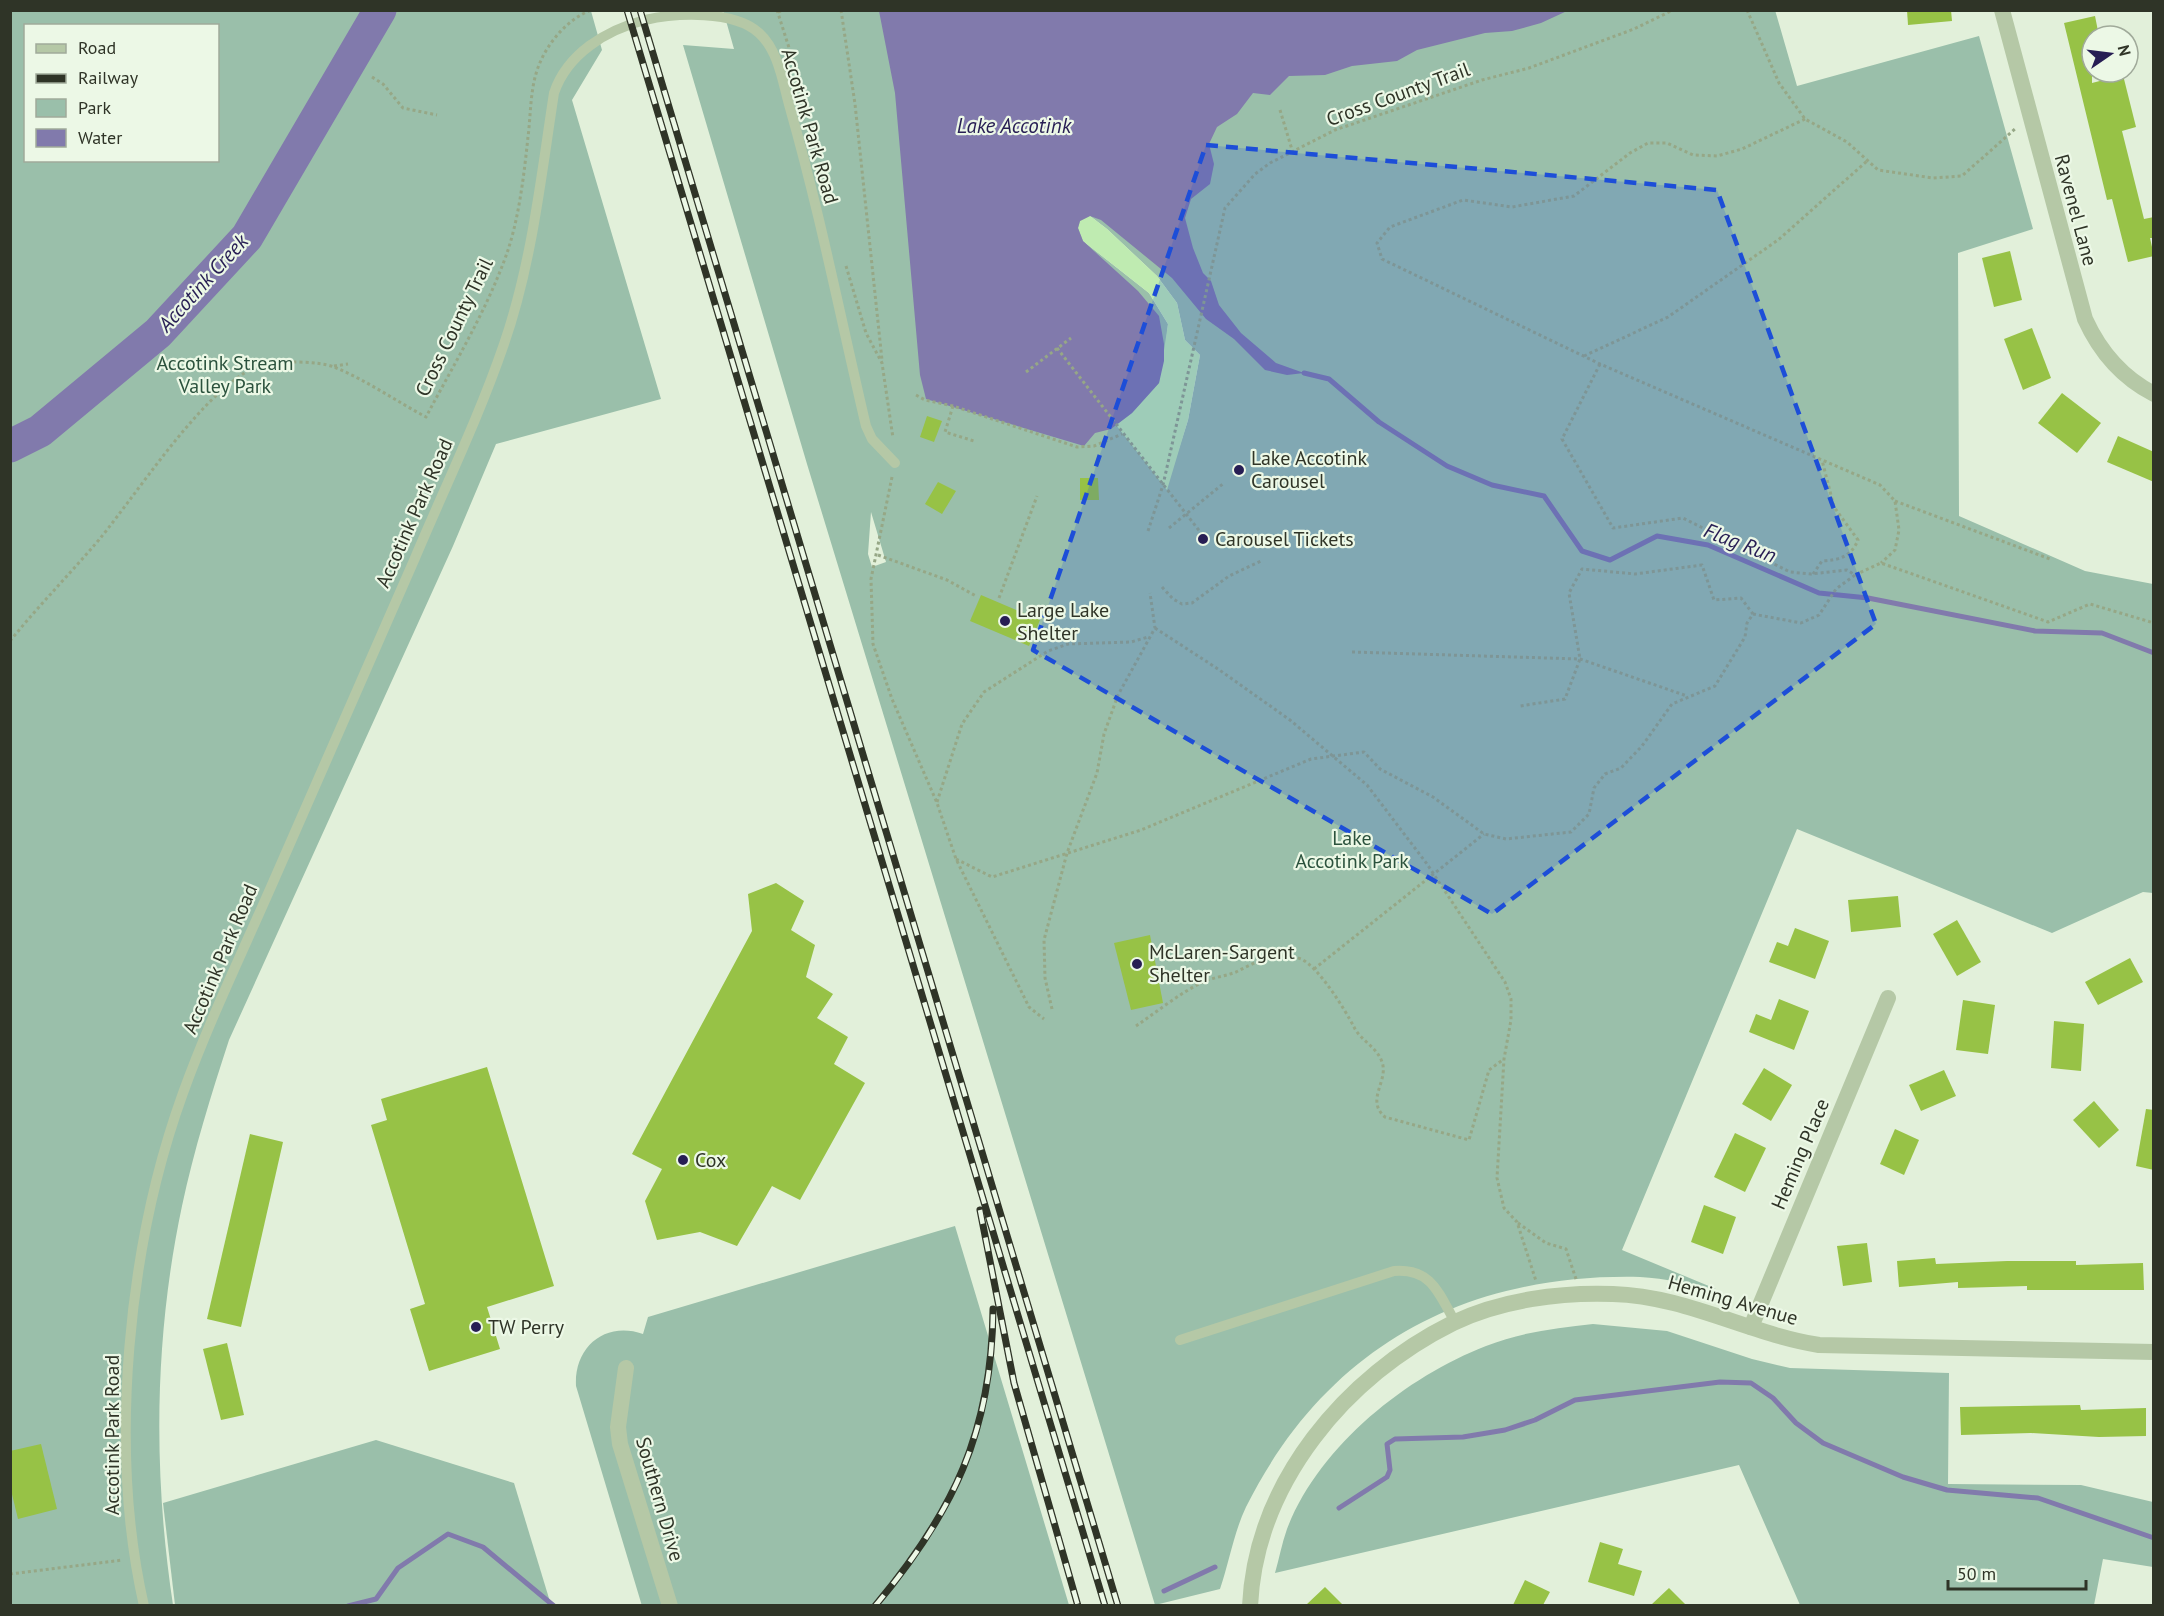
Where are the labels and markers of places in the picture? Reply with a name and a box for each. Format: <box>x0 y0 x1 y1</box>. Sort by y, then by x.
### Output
place label: Lake Accotink Carousel <box>1251 445 1367 494</box>
marker: Lake Accotink Carousel <box>1232 463 1246 477</box>
place label: Carousel Tickets <box>1215 526 1354 552</box>
marker: Carousel Tickets <box>1196 532 1210 546</box>
place label: Large Lake Shelter <box>1017 597 1109 646</box>
marker: Large Lake Shelter <box>998 614 1012 628</box>
place label: McLaren-Sargent Shelter <box>1149 939 1295 988</box>
marker: McLaren-Sargent Shelter <box>1130 957 1144 971</box>
place label: Cox <box>695 1147 726 1173</box>
marker: Cox <box>676 1153 690 1167</box>
place label: TW Perry <box>488 1314 565 1340</box>
marker: TW Perry <box>469 1320 483 1334</box>

